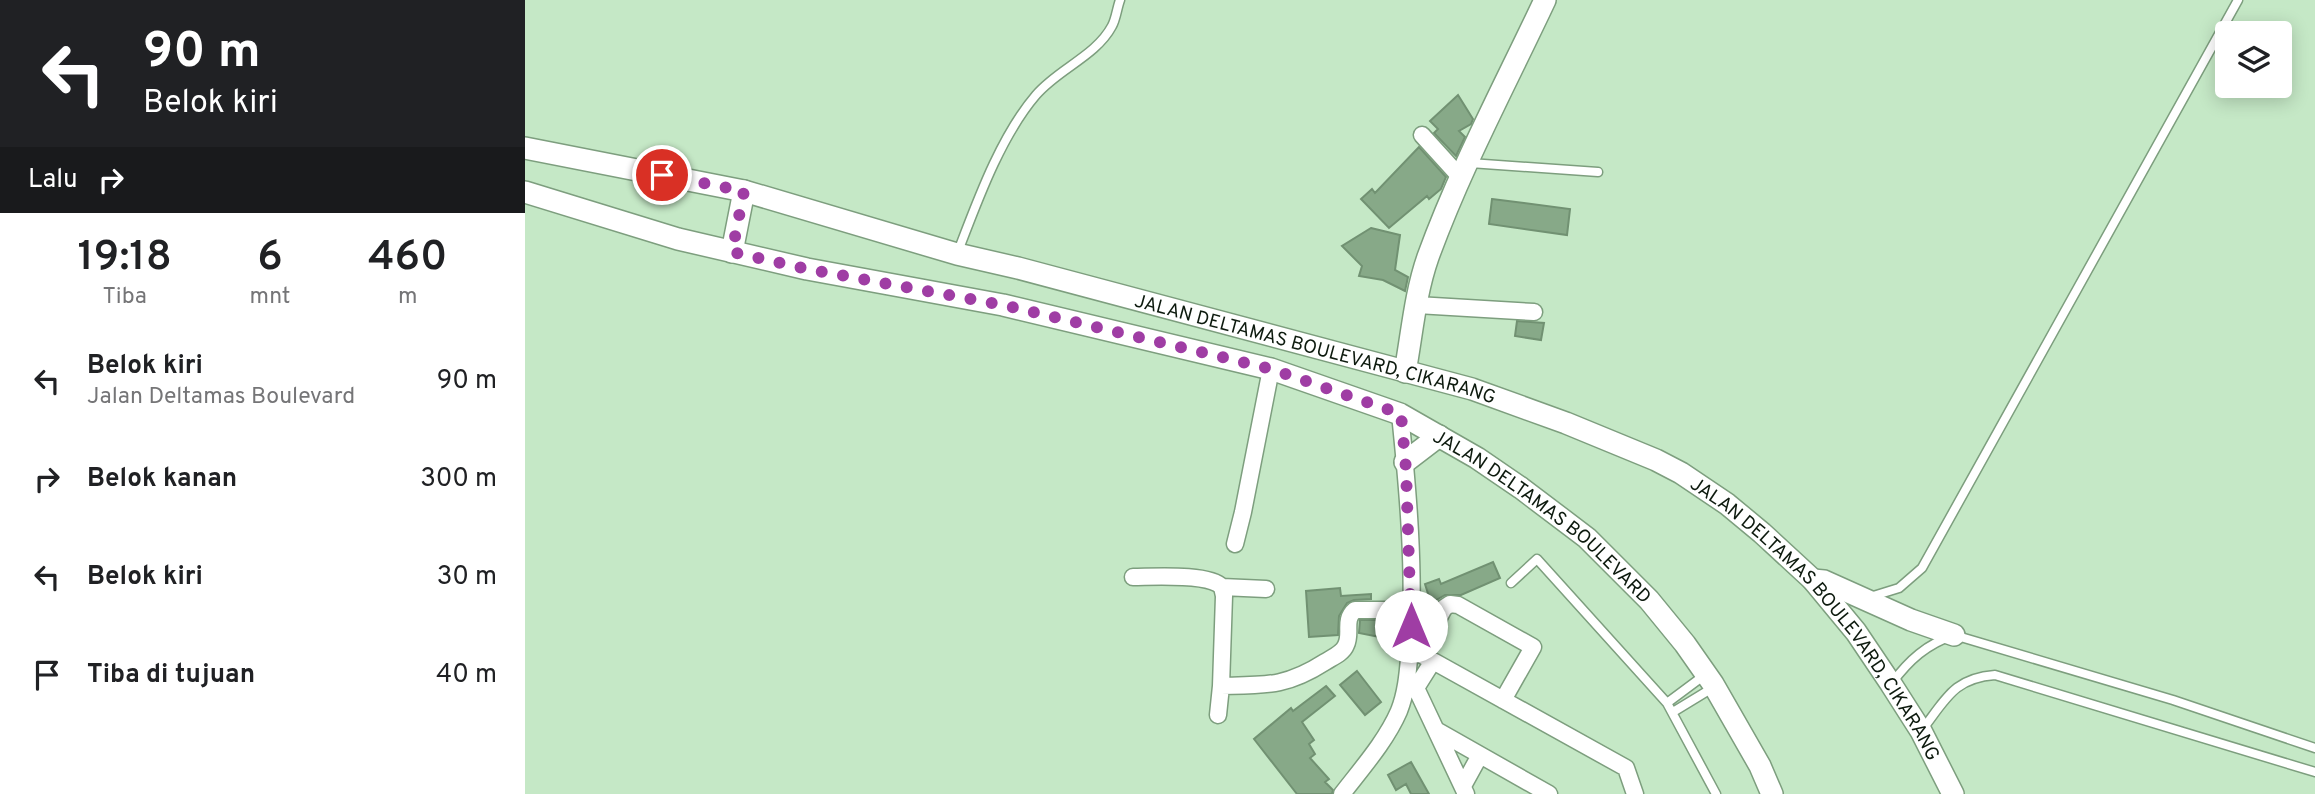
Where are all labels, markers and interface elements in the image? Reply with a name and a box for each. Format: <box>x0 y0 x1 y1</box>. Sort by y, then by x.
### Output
map controls <box>2215 21 2292 98</box>
button: layers <box>2215 21 2292 98</box>
text: 90 m <box>143 23 261 85</box>
icon: left <box>28 28 119 119</box>
text: Belok kiri <box>143 84 278 124</box>
pin <box>632 145 692 205</box>
icon: arrive <box>643 156 681 194</box>
icon: right <box>92 161 130 199</box>
text: Lalu <box>28 164 78 197</box>
text: 19:18 <box>77 232 172 285</box>
text: 6 <box>257 232 283 285</box>
text: 460 <box>368 232 448 285</box>
text: Tiba <box>102 283 147 312</box>
text: mnt <box>249 283 290 312</box>
text: m <box>398 283 417 312</box>
street label: JALAN DELTAMAS BOULEVARD, CIKARANG <box>1132 290 1499 411</box>
text: Belok kiri <box>87 350 203 383</box>
icon: left <box>28 362 66 400</box>
text: 90 m <box>437 365 497 398</box>
text: Jalan Deltamas Boulevard <box>87 383 355 412</box>
street label: JALAN DELTAMAS BOULEVARD <box>1428 425 1656 609</box>
icon: right <box>28 460 66 498</box>
text: Belok kanan <box>87 463 237 496</box>
text: 300 m <box>420 463 497 496</box>
street label: JALAN DELTAMAS BOULEVARD, CIKARANG <box>1685 473 1944 765</box>
icon: left <box>28 558 66 596</box>
text: Belok kiri <box>87 561 203 594</box>
text: 30 m <box>437 561 497 594</box>
position arrow <box>1374 589 1448 663</box>
icon: arrive <box>28 656 66 694</box>
text: Tiba di tujuan <box>87 659 255 692</box>
text: 40 m <box>436 659 497 692</box>

